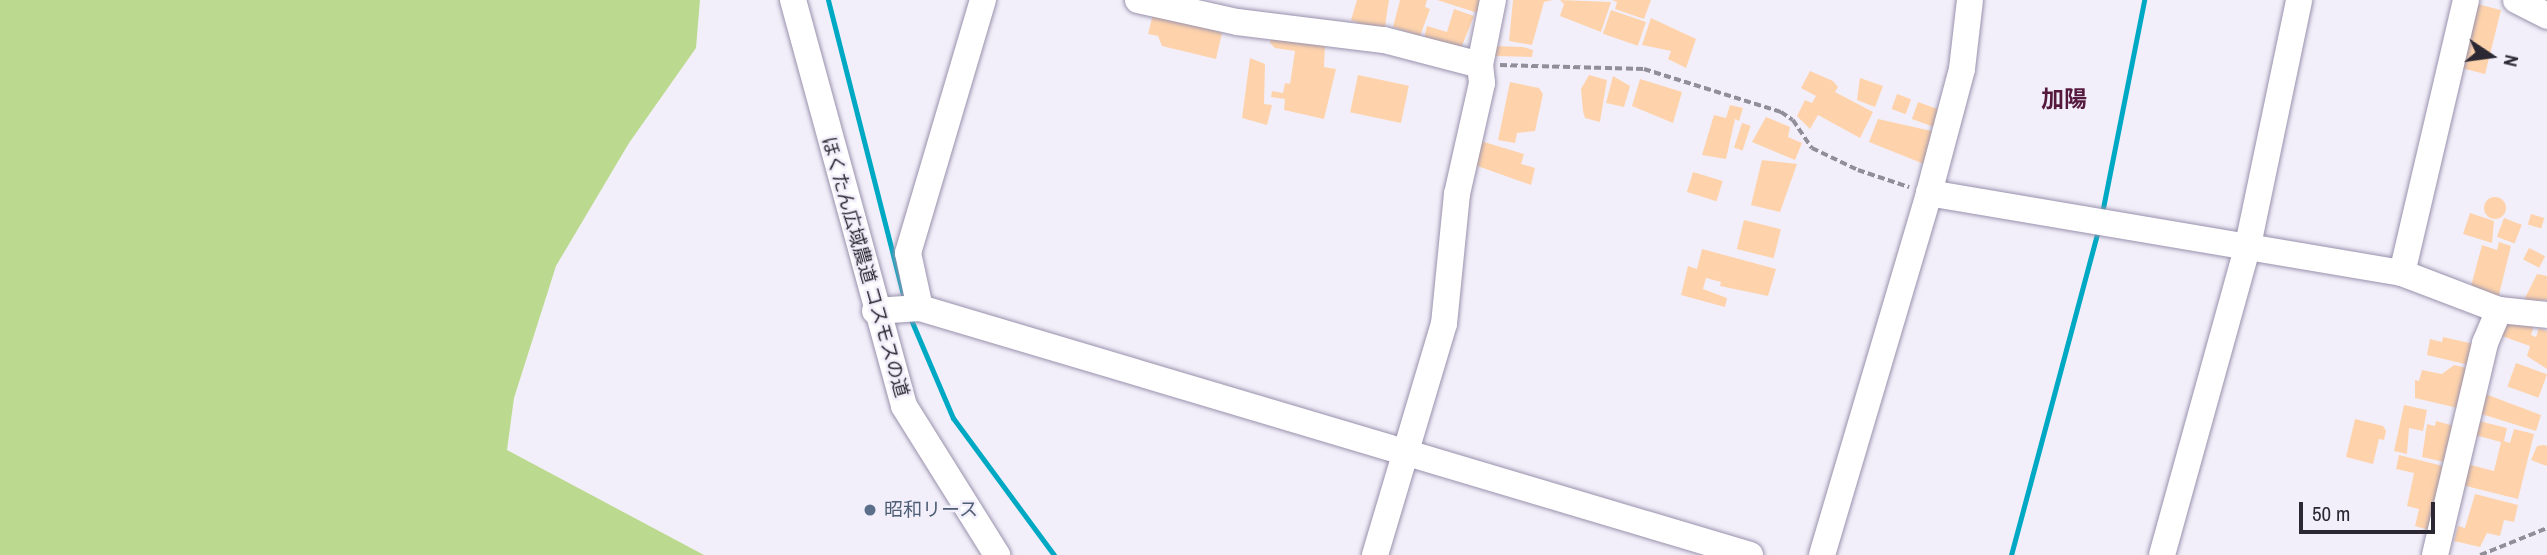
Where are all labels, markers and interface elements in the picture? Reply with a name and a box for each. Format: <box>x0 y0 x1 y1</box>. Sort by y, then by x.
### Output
north arrow <box>2456 21 2526 91</box>
text: N <box>2498 52 2525 69</box>
district label: 加陽 <box>2041 85 2087 113</box>
street label: ほくたん広域農道 コスモスの道 <box>817 134 913 400</box>
scale bar <box>2302 489 2438 532</box>
place label: 昭和リース <box>884 499 979 521</box>
text: 50 m <box>2312 499 2350 528</box>
marker: 昭和リース <box>862 502 878 518</box>

